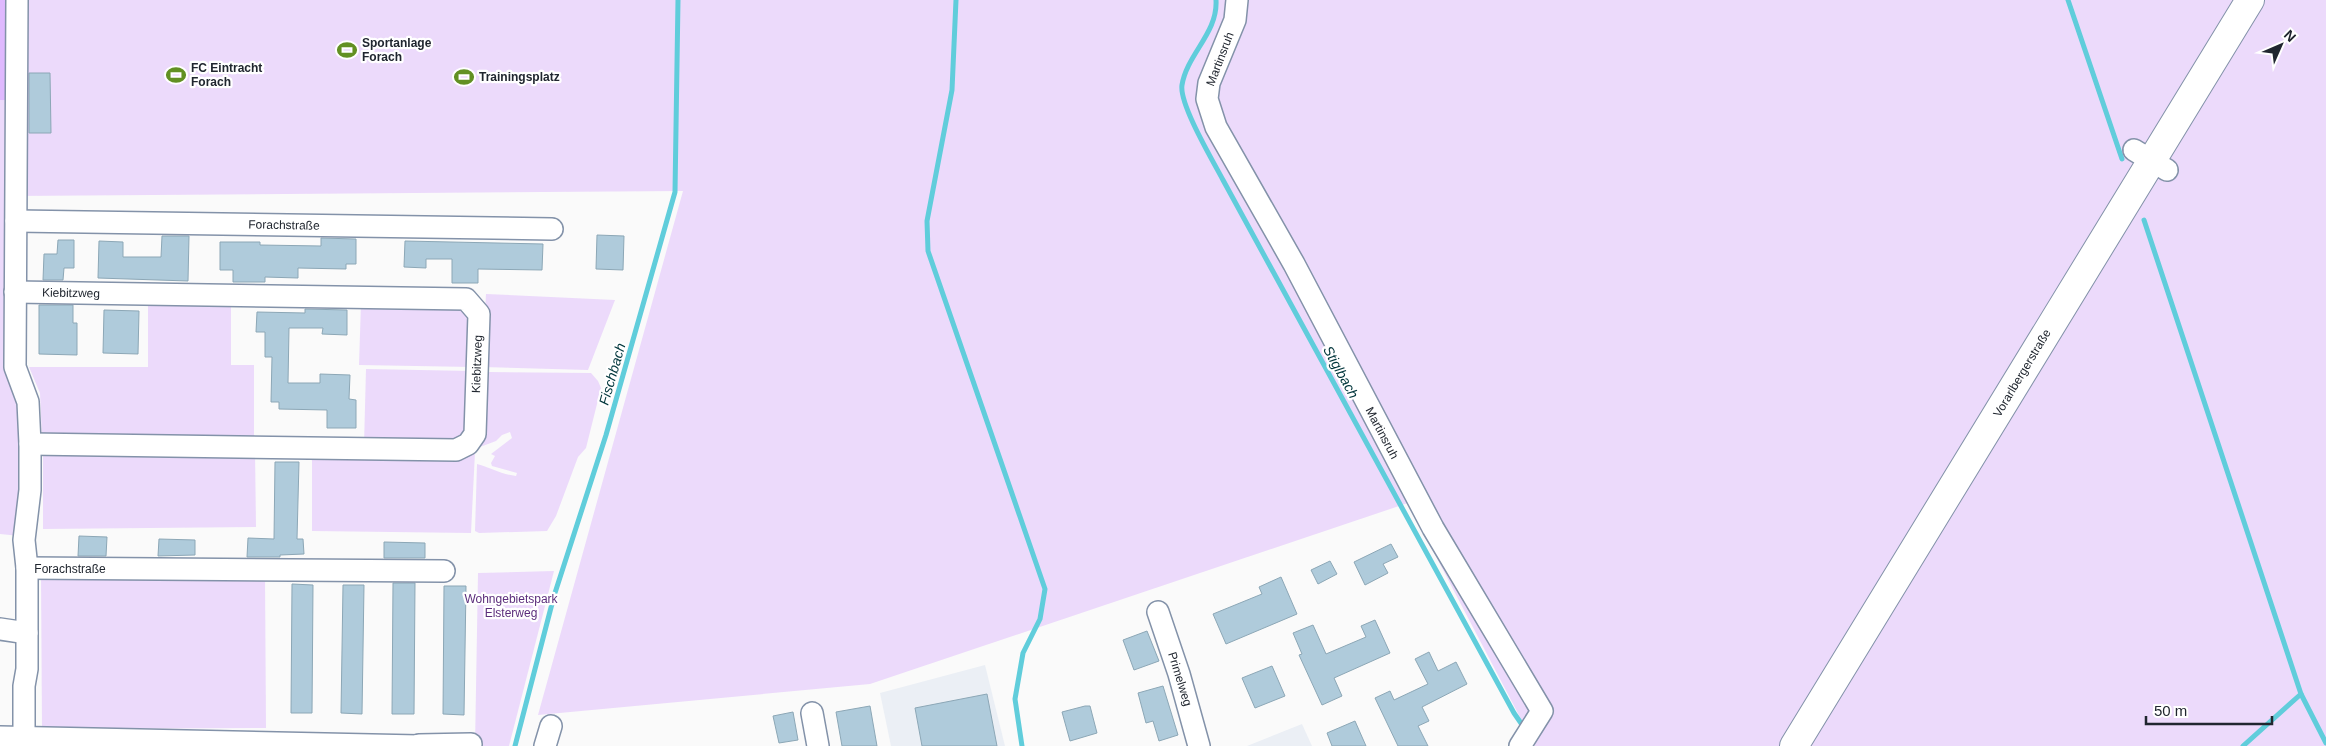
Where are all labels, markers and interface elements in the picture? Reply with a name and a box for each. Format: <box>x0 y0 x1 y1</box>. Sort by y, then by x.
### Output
north arrow <box>2256 20 2306 70</box>
text: N <box>2281 27 2299 45</box>
street label: Martinsruh <box>1203 30 1237 88</box>
place label: Sportanlage Forach <box>362 36 432 64</box>
sports icon: Sportanlage Forach <box>336 39 358 61</box>
place label: FC Eintracht Forach <box>191 61 262 89</box>
sports icon: FC Eintracht Forach <box>165 64 187 86</box>
sports icon: Trainingsplatz <box>453 66 475 88</box>
place label: Trainingsplatz <box>479 70 560 84</box>
street label: Forachstraße <box>248 217 320 233</box>
street label: Kiebitzweg <box>42 285 100 301</box>
street label: Vorarlbergerstraße <box>1990 326 2054 419</box>
street label: Kiebitzweg <box>469 335 485 393</box>
water label: Fischbach <box>596 341 629 407</box>
water label: Stiglbach <box>1320 343 1362 401</box>
street label: Martinsruh <box>1363 405 1401 461</box>
street label: Forachstraße <box>34 562 106 576</box>
park label: Wohngebietspark Elsterweg <box>464 592 559 620</box>
street label: Primelweg <box>1165 650 1195 708</box>
scale bar <box>2146 694 2272 726</box>
text: 50 m <box>2154 702 2187 719</box>

